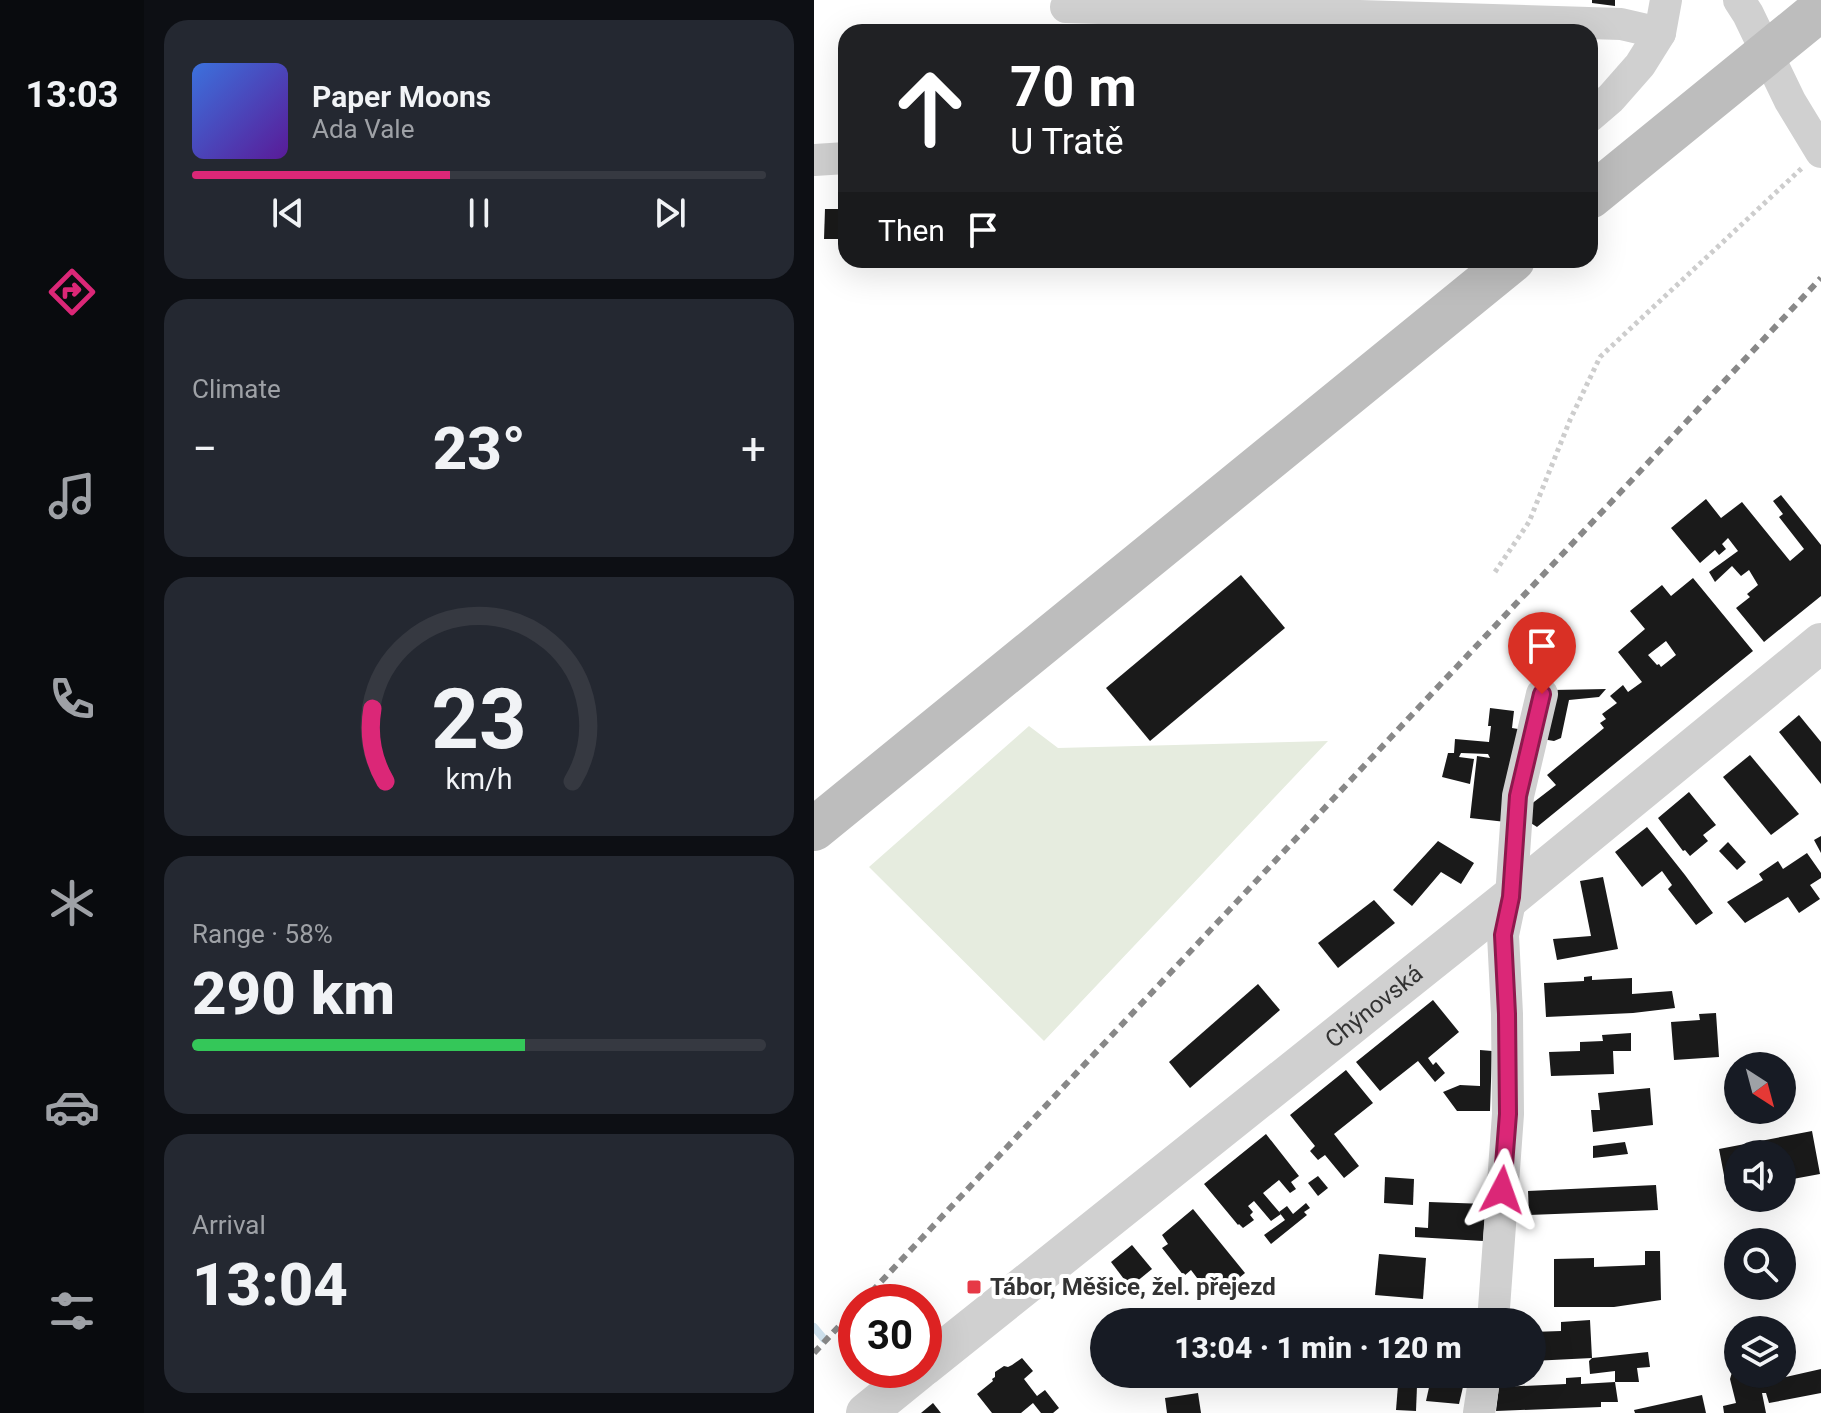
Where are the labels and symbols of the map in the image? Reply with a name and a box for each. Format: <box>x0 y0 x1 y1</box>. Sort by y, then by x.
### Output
pin <box>1508 612 1576 694</box>
street label: Chýnovská <box>1320 959 1428 1054</box>
north arrow <box>1724 1052 1796 1124</box>
position arrow <box>1460 1148 1544 1232</box>
place label: Tábor, Měšice, žel. přejezd <box>990 1273 1276 1301</box>
marker: Tábor, Měšice, žel. přejezd <box>965 1278 983 1296</box>
speed limit sign: 30 <box>838 1284 942 1388</box>

